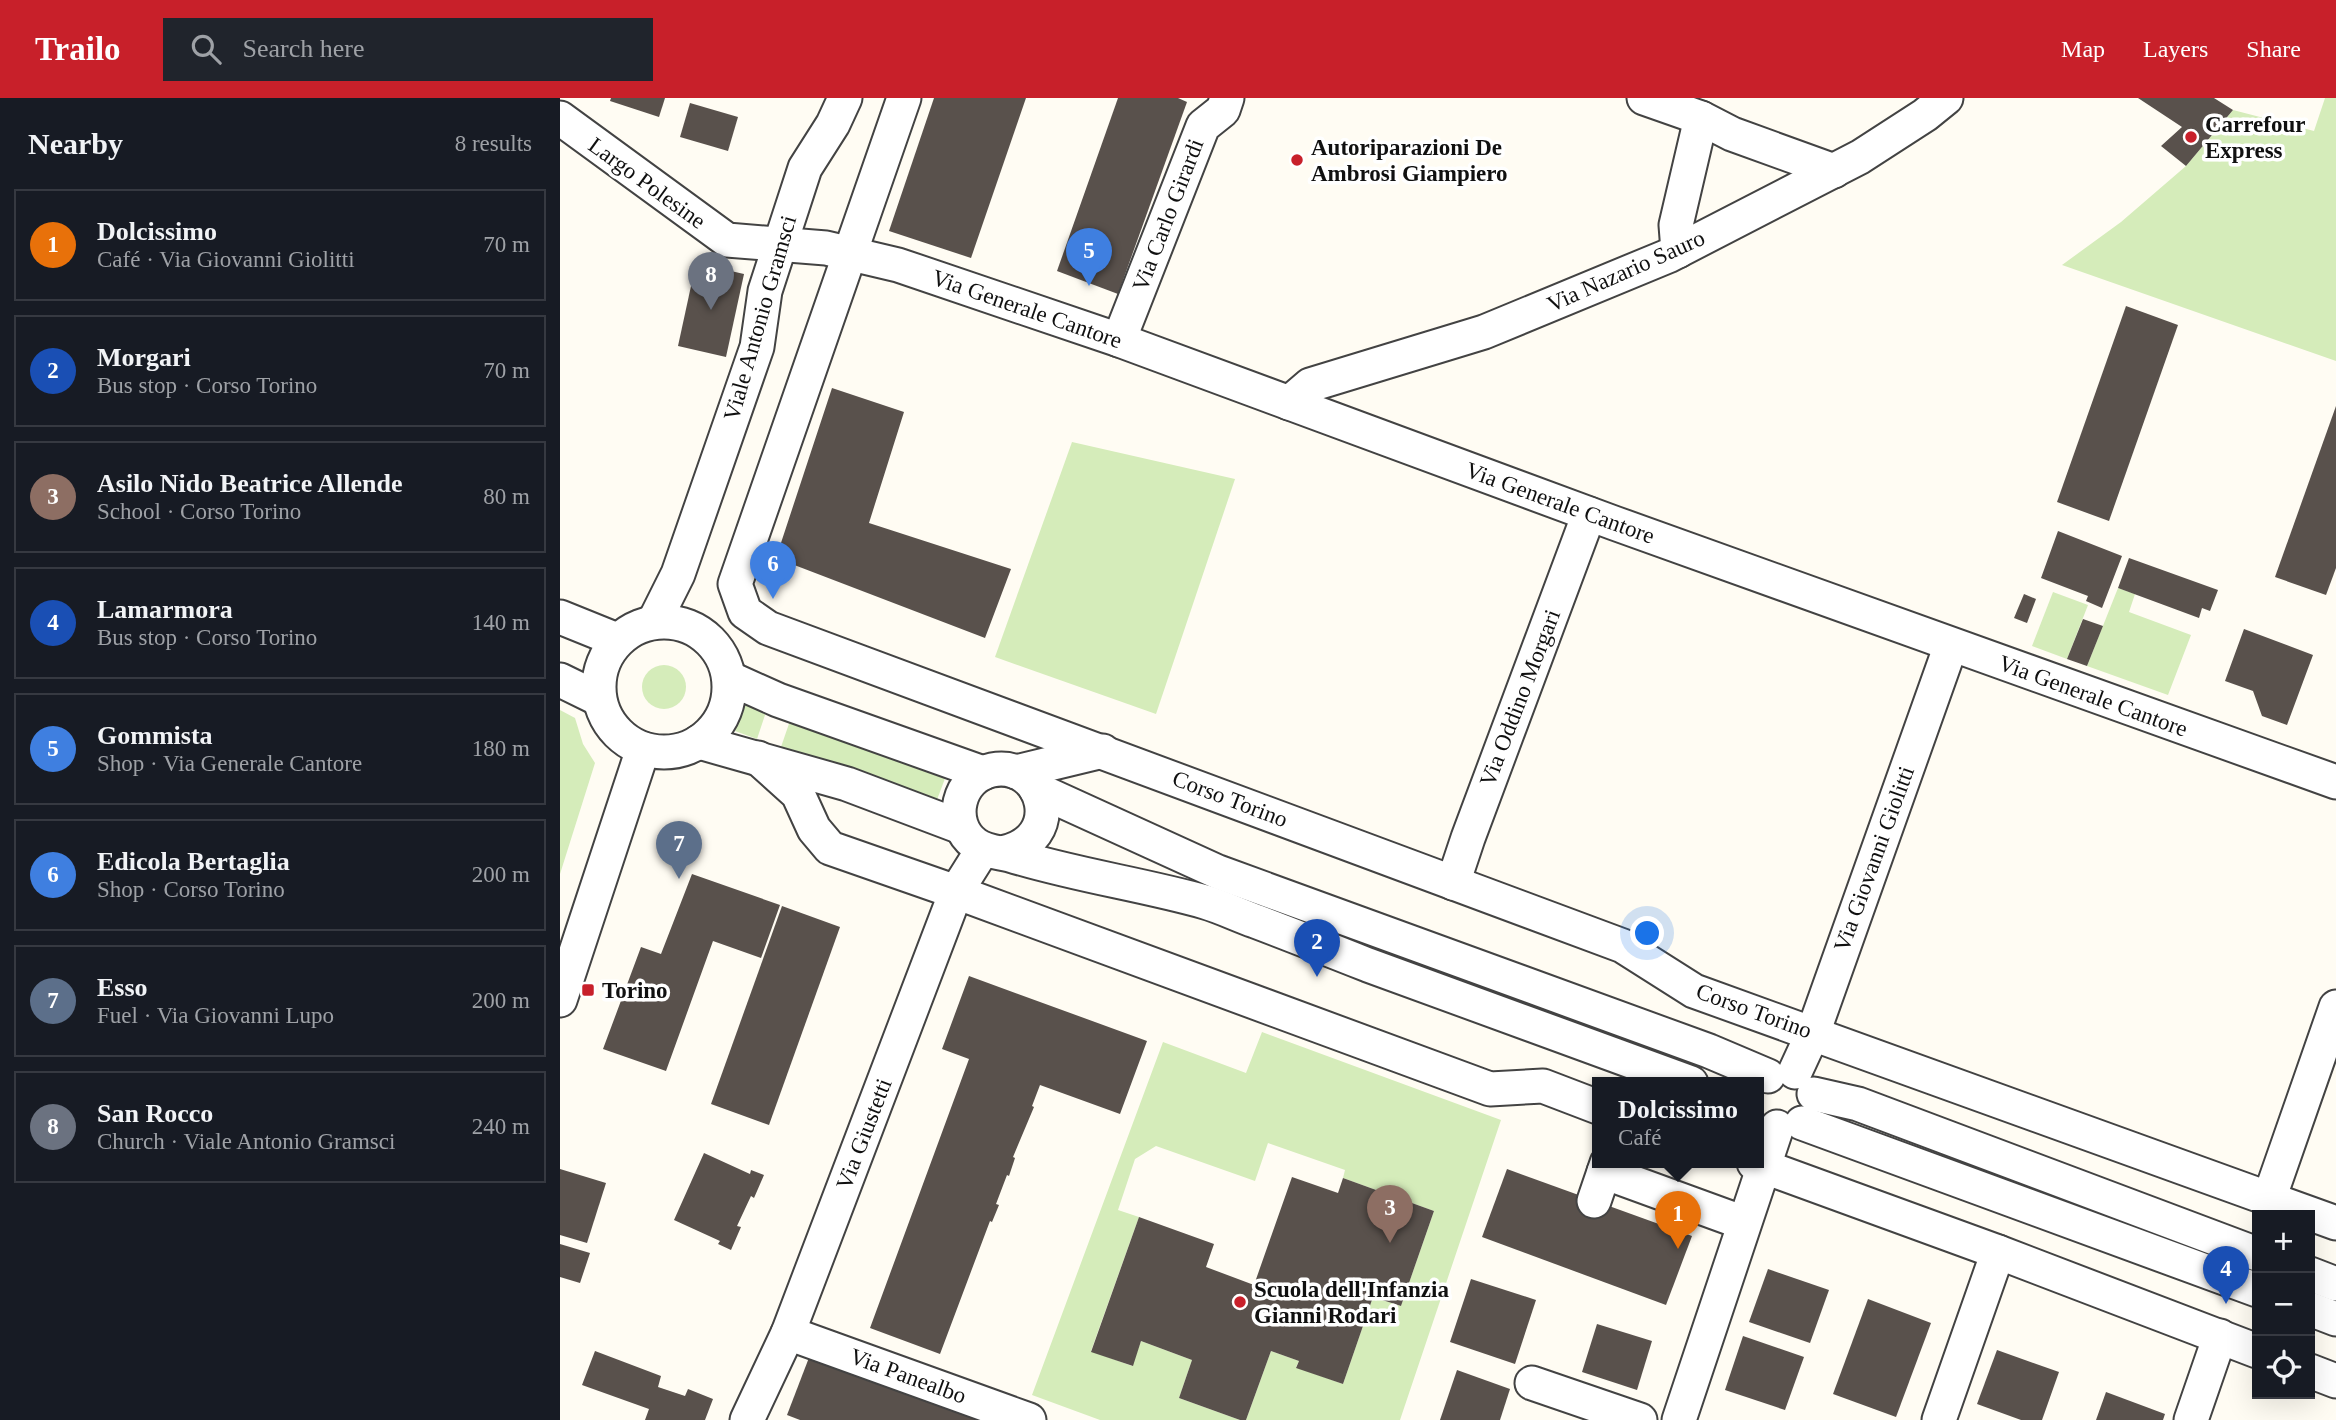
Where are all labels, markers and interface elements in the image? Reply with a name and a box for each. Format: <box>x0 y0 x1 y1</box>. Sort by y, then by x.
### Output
search box <box>163 18 653 81</box>
icon: search <box>187 30 225 68</box>
text: Trailo <box>35 31 121 67</box>
text: Search here <box>243 34 365 63</box>
text: Map <box>2061 36 2105 62</box>
text: Layers <box>2143 36 2208 62</box>
text: Share <box>2246 36 2301 62</box>
place label: Carrefour Express <box>2205 112 2305 163</box>
text: Nearby <box>28 127 123 160</box>
marker: Carrefour Express <box>2183 129 2199 145</box>
text: 8 results <box>455 131 532 156</box>
street label: Largo Polesine <box>584 132 710 234</box>
street label: Via Carlo Girardi <box>1128 135 1208 295</box>
place label: Autoriparazioni De Ambrosi Giampiero <box>1311 135 1508 186</box>
marker: Autoriparazioni De Ambrosi Giampiero <box>1289 152 1305 168</box>
street label: Viale Antonio Gramsci <box>719 213 801 423</box>
text: Dolcissimo <box>97 217 217 246</box>
street label: Via Nazario Sauro <box>1543 225 1709 317</box>
pin: 5 <box>1066 228 1112 286</box>
text: 1 <box>47 232 59 257</box>
text: 70 m <box>483 232 530 257</box>
text: Café · Via Giovanni Giolitti <box>97 247 355 272</box>
pin: 8 <box>688 252 734 310</box>
street label: Via Generale Cantore <box>929 265 1125 353</box>
text: Morgari <box>97 343 191 372</box>
text: 2 <box>47 358 59 383</box>
text: 70 m <box>483 358 530 383</box>
text: Bus stop · Corso Torino <box>97 373 317 398</box>
street label: Via Generale Cantore <box>1462 457 1658 549</box>
text: Asilo Nido Beatrice Allende <box>97 469 402 498</box>
text: 3 <box>47 484 59 509</box>
text: 80 m <box>483 484 530 509</box>
text: School · Corso Torino <box>97 499 301 524</box>
pin: 6 <box>750 541 796 599</box>
text: Lamarmora <box>97 595 233 624</box>
street label: Via Oddino Morgari <box>1475 606 1565 790</box>
text: 4 <box>47 610 59 635</box>
text: 140 m <box>472 610 530 635</box>
text: Bus stop · Corso Torino <box>97 625 317 650</box>
street label: Via Generale Cantore <box>1995 650 2191 742</box>
text: Gommista <box>97 721 213 750</box>
text: 5 <box>47 736 59 761</box>
text: 180 m <box>472 736 530 761</box>
text: Shop · Via Generale Cantore <box>97 751 362 776</box>
street label: Via Giovanni Giolitti <box>1829 763 1919 955</box>
street label: Corso Torino <box>1169 766 1291 832</box>
pin: 7 <box>656 821 702 879</box>
text: Edicola Bertaglia <box>97 847 290 876</box>
text: 6 <box>47 862 59 887</box>
text: 200 m <box>472 862 530 887</box>
text: Shop · Corso Torino <box>97 877 285 902</box>
your location <box>1630 916 1664 950</box>
pin: 2 <box>1294 919 1340 977</box>
text: Esso <box>97 973 148 1002</box>
place label: Torino <box>602 978 668 1003</box>
street label: Corso Torino <box>1693 979 1815 1043</box>
marker: Torino <box>580 982 596 998</box>
text: 7 <box>47 988 59 1013</box>
text: 200 m <box>472 988 530 1013</box>
text: Fuel · Via Giovanni Lupo <box>97 1003 334 1028</box>
street label: Via Giustetti <box>831 1075 897 1193</box>
popup <box>1592 1077 1764 1168</box>
text: Dolcissimo <box>1618 1095 1738 1124</box>
text: San Rocco <box>97 1099 213 1128</box>
text: 8 <box>47 1114 59 1139</box>
text: 240 m <box>472 1114 530 1139</box>
text: Café <box>1618 1125 1661 1150</box>
text: Church · Viale Antonio Gramsci <box>97 1129 395 1154</box>
pin: 3 <box>1367 1185 1413 1243</box>
pin: 1 <box>1655 1191 1701 1249</box>
map controls <box>2252 1210 2315 1399</box>
button: + <box>2252 1210 2315 1273</box>
pin: 4 <box>2203 1246 2249 1304</box>
button: − <box>2252 1273 2315 1336</box>
place label: Scuola dell'Infanzia Gianni Rodari <box>1254 1277 1449 1328</box>
marker: Scuola dell'Infanzia Gianni Rodari <box>1232 1294 1248 1310</box>
button: locate <box>2252 1336 2315 1399</box>
street label: Via Panealbo <box>846 1343 970 1409</box>

